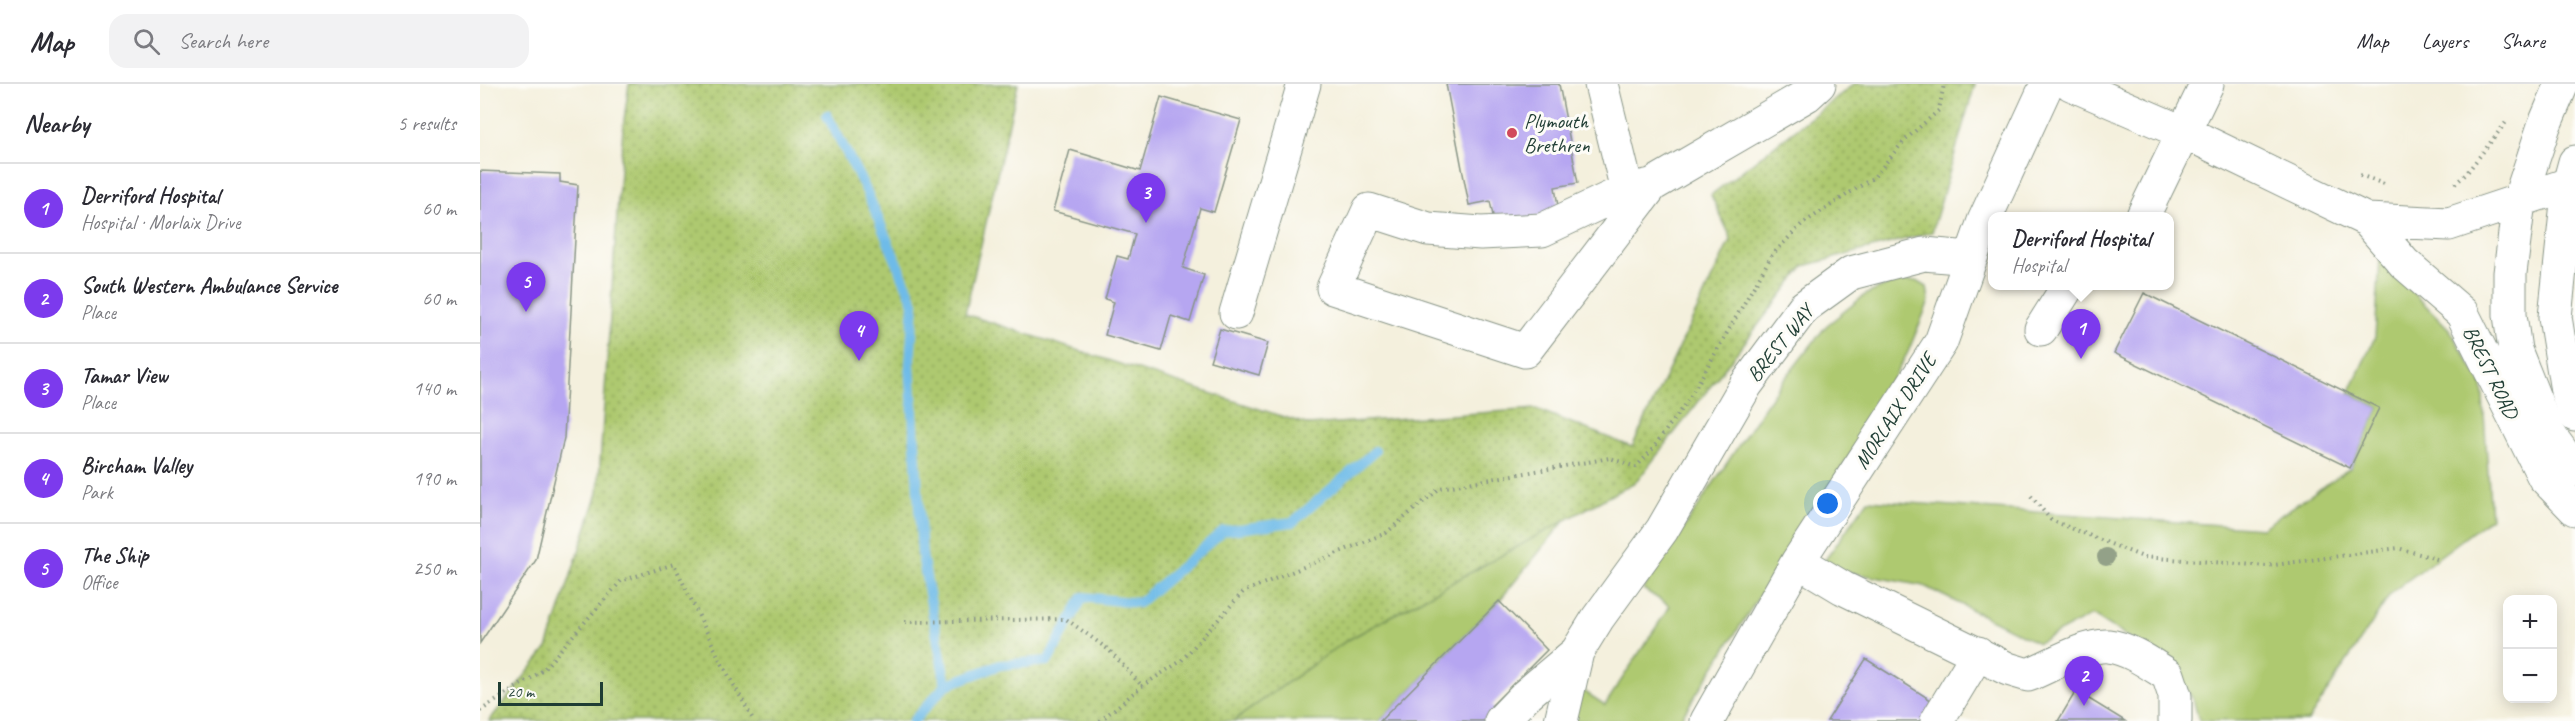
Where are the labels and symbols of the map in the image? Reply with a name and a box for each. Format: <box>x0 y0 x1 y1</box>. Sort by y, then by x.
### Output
place label: Plymouth Brethren <box>1524 108 1590 158</box>
marker: Plymouth Brethren <box>1505 126 1519 140</box>
pin: 3 <box>1126 174 1166 223</box>
pin: 5 <box>506 262 546 312</box>
street label: BREST WAY <box>1741 296 1821 387</box>
pin: 1 <box>2062 310 2100 359</box>
pin: 4 <box>840 312 878 361</box>
street label: BREST ROAD <box>2457 321 2525 424</box>
street label: MORLAIX DRIVE <box>1848 346 1943 473</box>
your location <box>1813 489 1842 518</box>
pin: 2 <box>2064 656 2104 706</box>
scale bar <box>498 679 603 706</box>

